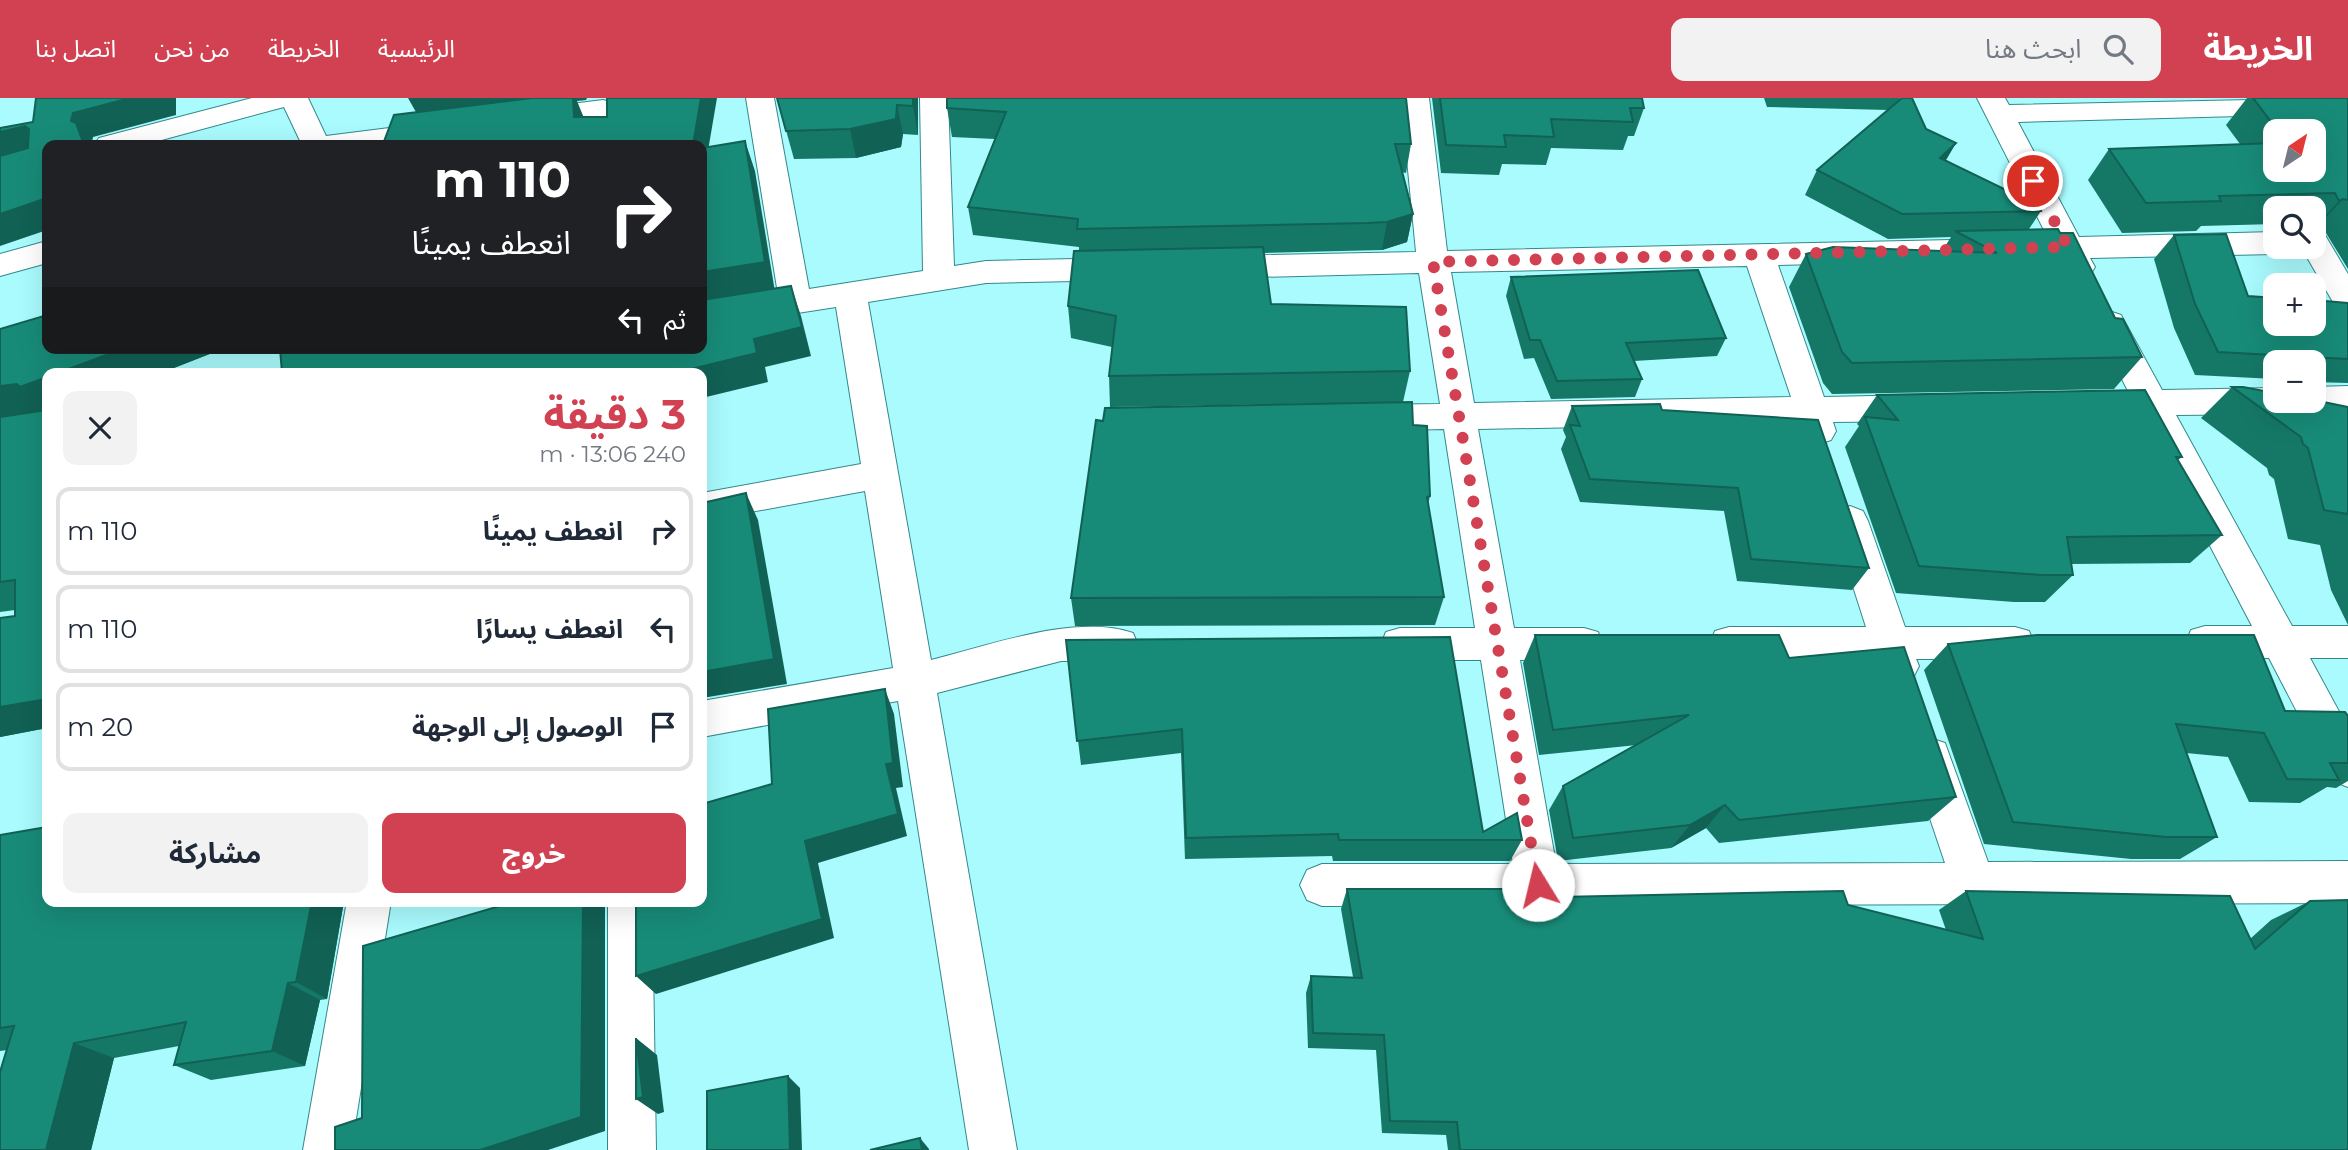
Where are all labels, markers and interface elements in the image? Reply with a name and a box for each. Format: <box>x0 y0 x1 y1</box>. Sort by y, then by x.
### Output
search box <box>1671 18 2161 81</box>
text: الخريطة <box>2203 28 2313 68</box>
icon: search <box>2099 30 2137 68</box>
text: ابحث هنا <box>1985 33 2081 65</box>
text: اتصل بنا <box>35 34 116 63</box>
text: من نحن <box>154 34 230 63</box>
text: الخريطة <box>268 34 340 63</box>
text: الرئيسية <box>378 34 455 63</box>
north arrow <box>2263 119 2326 182</box>
map controls <box>2263 119 2326 413</box>
text: 110 m <box>434 150 571 209</box>
pin <box>2003 151 2063 211</box>
icon: arrive <box>2014 162 2052 200</box>
icon: right <box>595 168 686 259</box>
button: search <box>2263 196 2326 259</box>
text: انعطف يمينًا <box>412 223 571 262</box>
button: + <box>2263 273 2326 336</box>
icon: left <box>612 301 650 339</box>
text: ثم <box>664 304 686 336</box>
button: − <box>2263 350 2326 413</box>
text: 3 دقيقة <box>544 388 686 440</box>
button: close <box>63 391 137 465</box>
text: 240 m · 13:06 <box>539 440 686 468</box>
icon: right <box>644 512 682 550</box>
text: 110 m <box>67 515 137 547</box>
text: انعطف يمينًا <box>483 515 623 547</box>
icon: left <box>644 610 682 648</box>
text: 110 m <box>67 613 137 645</box>
text: انعطف يسارًا <box>476 613 623 645</box>
icon: arrive <box>644 708 682 746</box>
text: 20 m <box>67 711 133 743</box>
text: الوصول إلى الوجهة <box>412 711 623 743</box>
button: مشاركة <box>63 813 368 893</box>
button: خروج <box>382 813 686 893</box>
position arrow <box>1501 848 1575 922</box>

